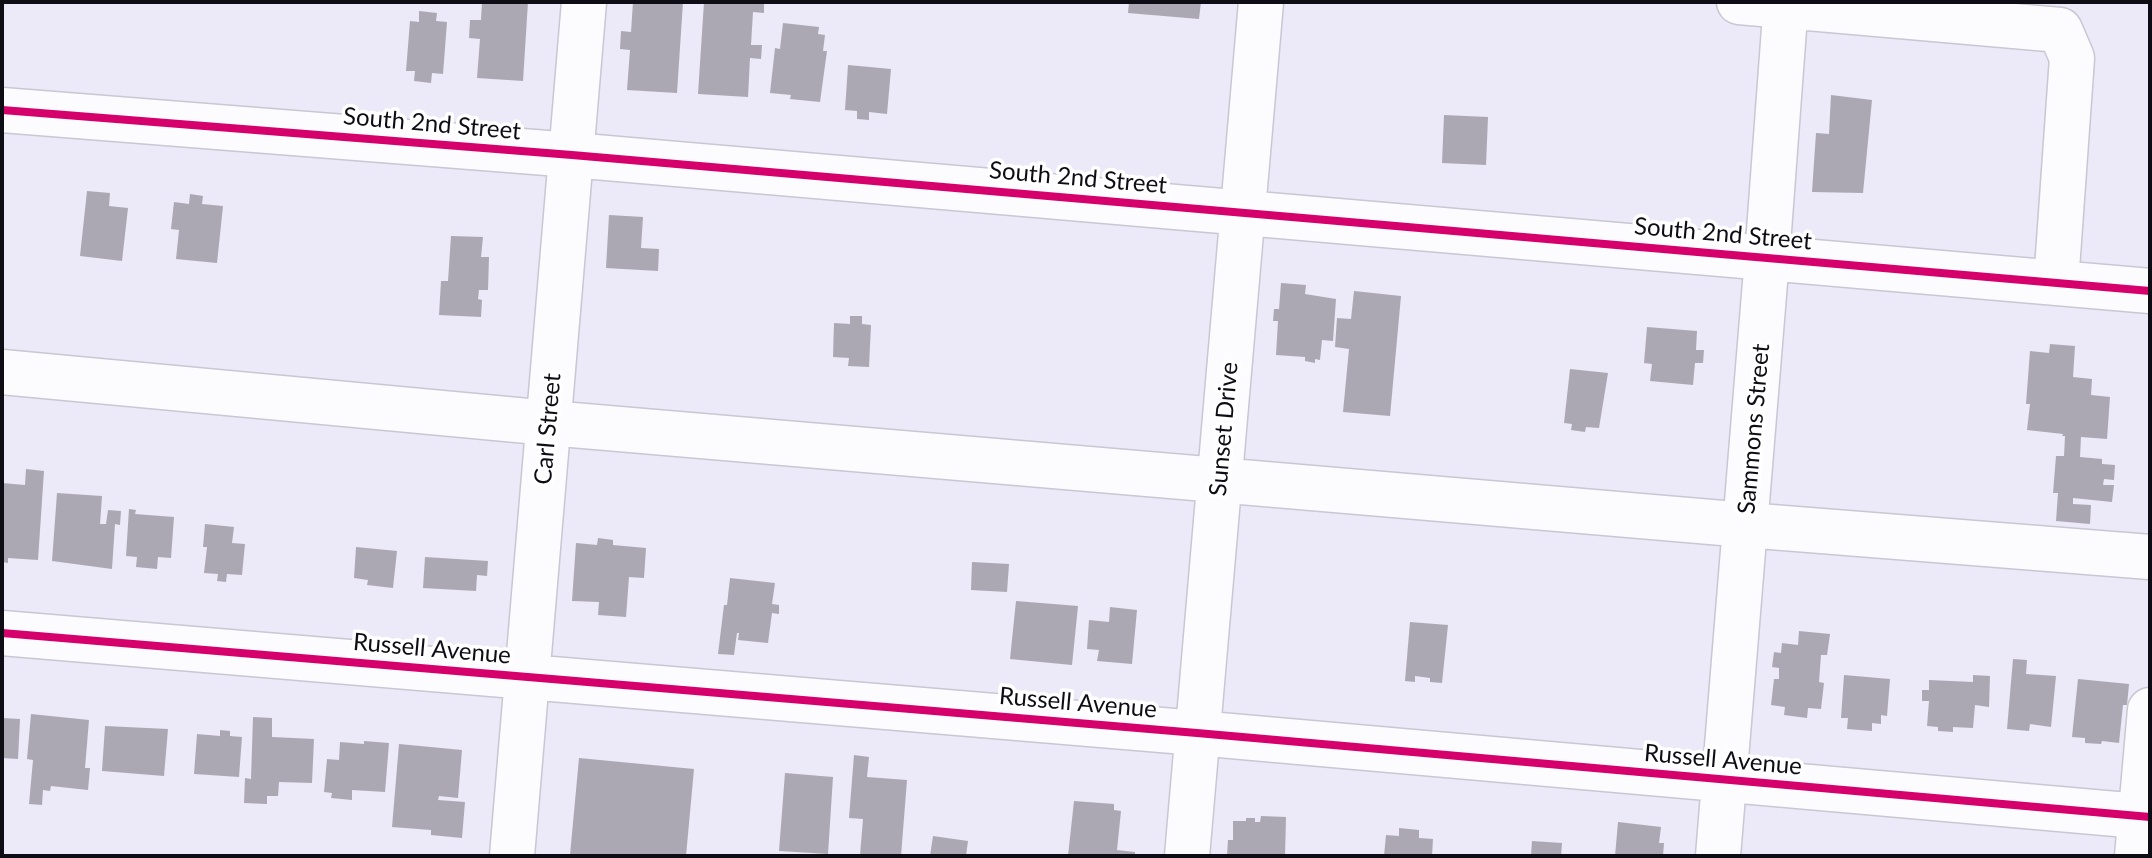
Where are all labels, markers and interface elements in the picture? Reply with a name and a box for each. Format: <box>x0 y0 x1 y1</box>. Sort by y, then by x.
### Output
street label: South 2nd Street <box>342 102 522 146</box>
street label: South 2nd Street <box>988 156 1168 200</box>
street label: South 2nd Street <box>1633 212 1813 256</box>
street label: Sammons Street <box>1732 343 1776 515</box>
street label: Sunset Drive <box>1204 361 1244 497</box>
street label: Carl Street <box>529 372 567 486</box>
street label: Russell Avenue <box>352 628 512 670</box>
street label: Russell Avenue <box>998 682 1158 724</box>
street label: Russell Avenue <box>1643 739 1803 781</box>

